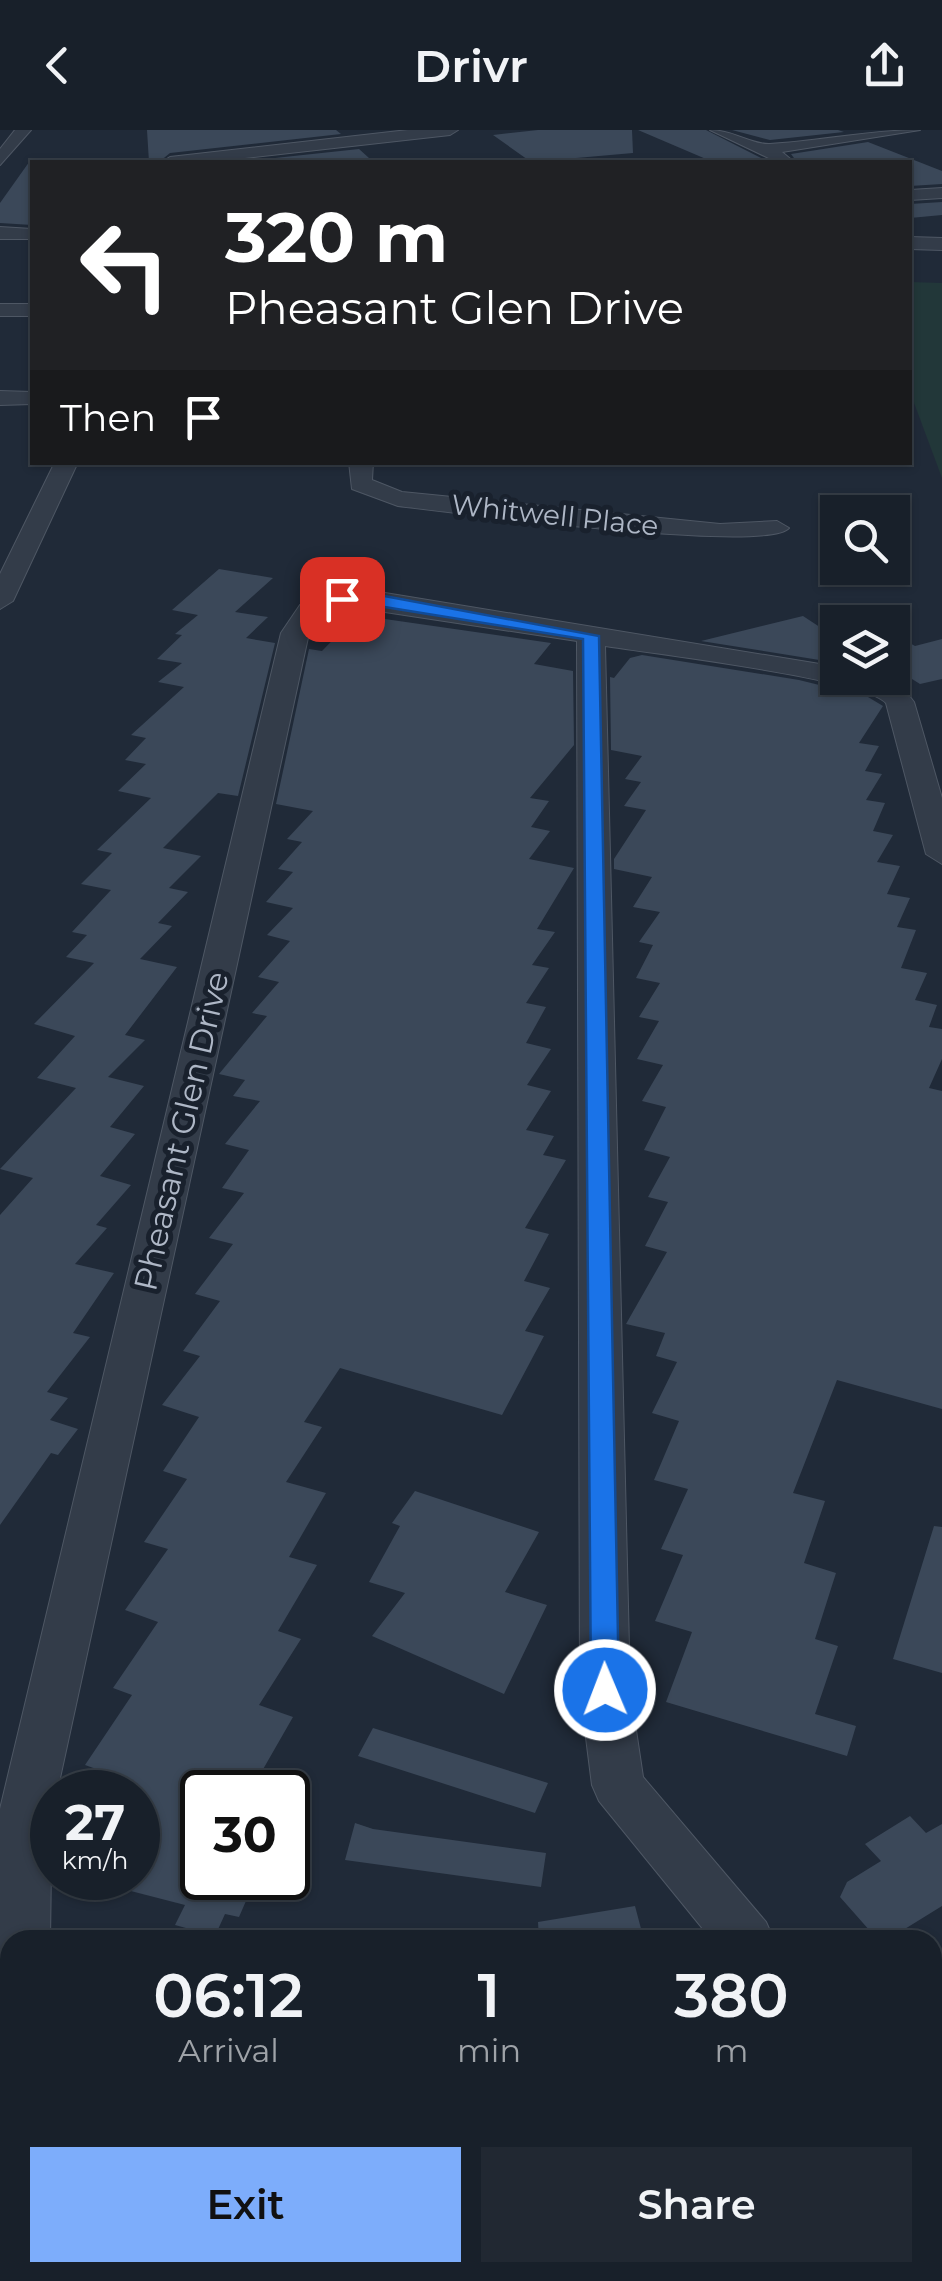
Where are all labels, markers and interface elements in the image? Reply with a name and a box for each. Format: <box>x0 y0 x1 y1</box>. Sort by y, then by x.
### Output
icon: back <box>30 38 85 93</box>
text: Drivr <box>414 38 528 93</box>
icon: share <box>857 38 912 93</box>
text: 320 m <box>225 194 448 280</box>
icon: left <box>60 200 190 330</box>
text: Pheasant Glen Drive <box>225 280 684 335</box>
icon: arrive <box>176 390 231 445</box>
text: Then <box>60 394 156 441</box>
street label: Whitwell Place <box>450 487 660 543</box>
map controls <box>820 495 910 695</box>
button: search <box>820 495 910 585</box>
pin <box>300 557 385 642</box>
icon: arrive <box>315 572 370 627</box>
button: layers <box>820 605 910 695</box>
street label: Pheasant Glen Drive <box>125 968 237 1294</box>
position arrow <box>553 1638 657 1742</box>
speed limit sign: 30 <box>180 1770 310 1900</box>
text: 27 <box>65 1792 125 1853</box>
text: km/h <box>62 1845 128 1875</box>
text: 06:12 <box>153 1959 304 2032</box>
text: 1 <box>478 1959 500 2032</box>
text: 380 <box>674 1959 789 2032</box>
text: Arrival <box>178 2031 279 2070</box>
text: min <box>457 2031 521 2070</box>
text: m <box>715 2031 749 2070</box>
button: Exit <box>30 2147 461 2262</box>
button: Share <box>481 2147 912 2262</box>

